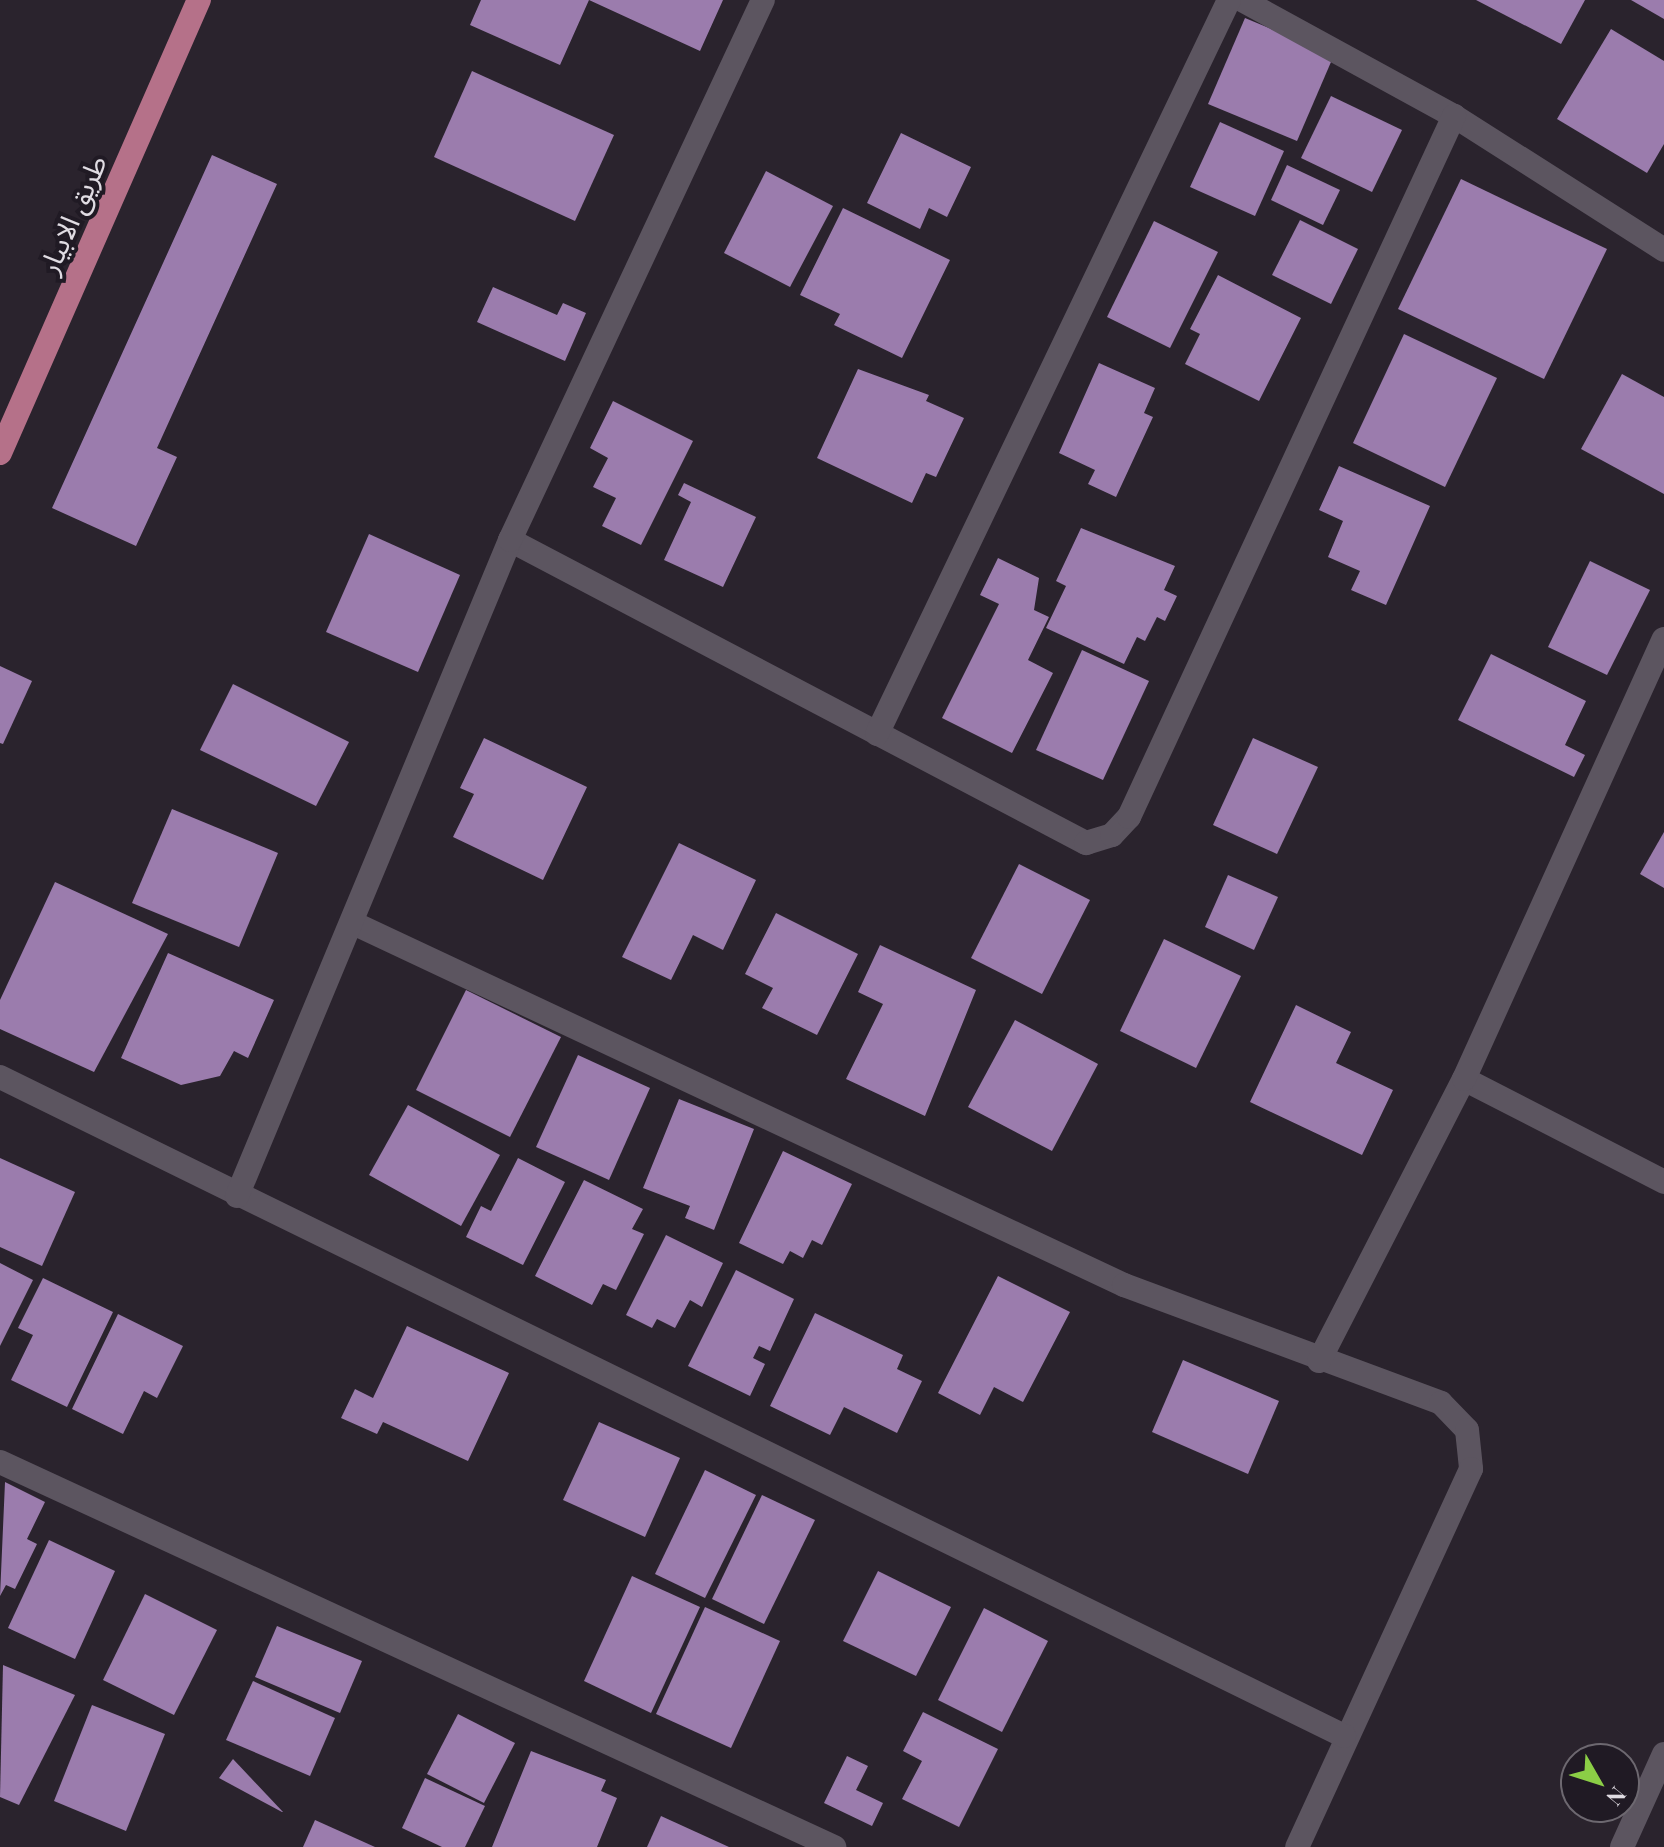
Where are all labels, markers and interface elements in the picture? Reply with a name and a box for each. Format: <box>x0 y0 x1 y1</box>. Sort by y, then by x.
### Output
street label: طريق الابيار <box>31 149 113 279</box>
north arrow <box>1560 1743 1640 1823</box>
text: N <box>1600 1781 1634 1812</box>

